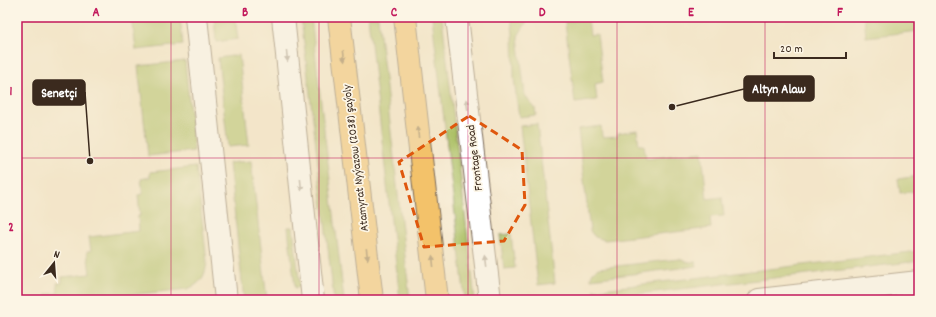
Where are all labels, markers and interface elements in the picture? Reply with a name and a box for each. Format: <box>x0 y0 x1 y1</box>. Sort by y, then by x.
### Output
text: A <box>92 4 100 23</box>
text: B <box>242 4 248 23</box>
text: C <box>391 4 398 23</box>
text: D <box>539 4 546 23</box>
text: E <box>688 4 695 23</box>
text: F <box>837 4 843 23</box>
scale bar <box>774 34 846 60</box>
text: 20 m <box>780 41 803 58</box>
one-way arrow <box>284 50 290 62</box>
one-way arrow <box>340 50 347 62</box>
callout: Altyn Alaw <box>744 76 814 101</box>
callout: Senetçi <box>33 80 85 105</box>
text: Altyn Alaw <box>752 81 807 100</box>
street label: Atamyrat Nyýazow (2038) şaýoly <box>339 82 374 232</box>
text: 1 <box>10 83 13 102</box>
text: Senetçi <box>41 85 77 104</box>
one-way arrow <box>464 98 471 110</box>
street label: Frontage Road <box>463 124 488 192</box>
one-way arrow <box>415 126 422 138</box>
one-way arrow <box>298 179 304 191</box>
text: 2 <box>8 219 14 238</box>
north arrow <box>34 243 74 283</box>
text: N <box>51 247 62 264</box>
one-way arrow <box>363 248 370 260</box>
one-way arrow <box>430 255 436 267</box>
one-way arrow <box>482 255 489 267</box>

